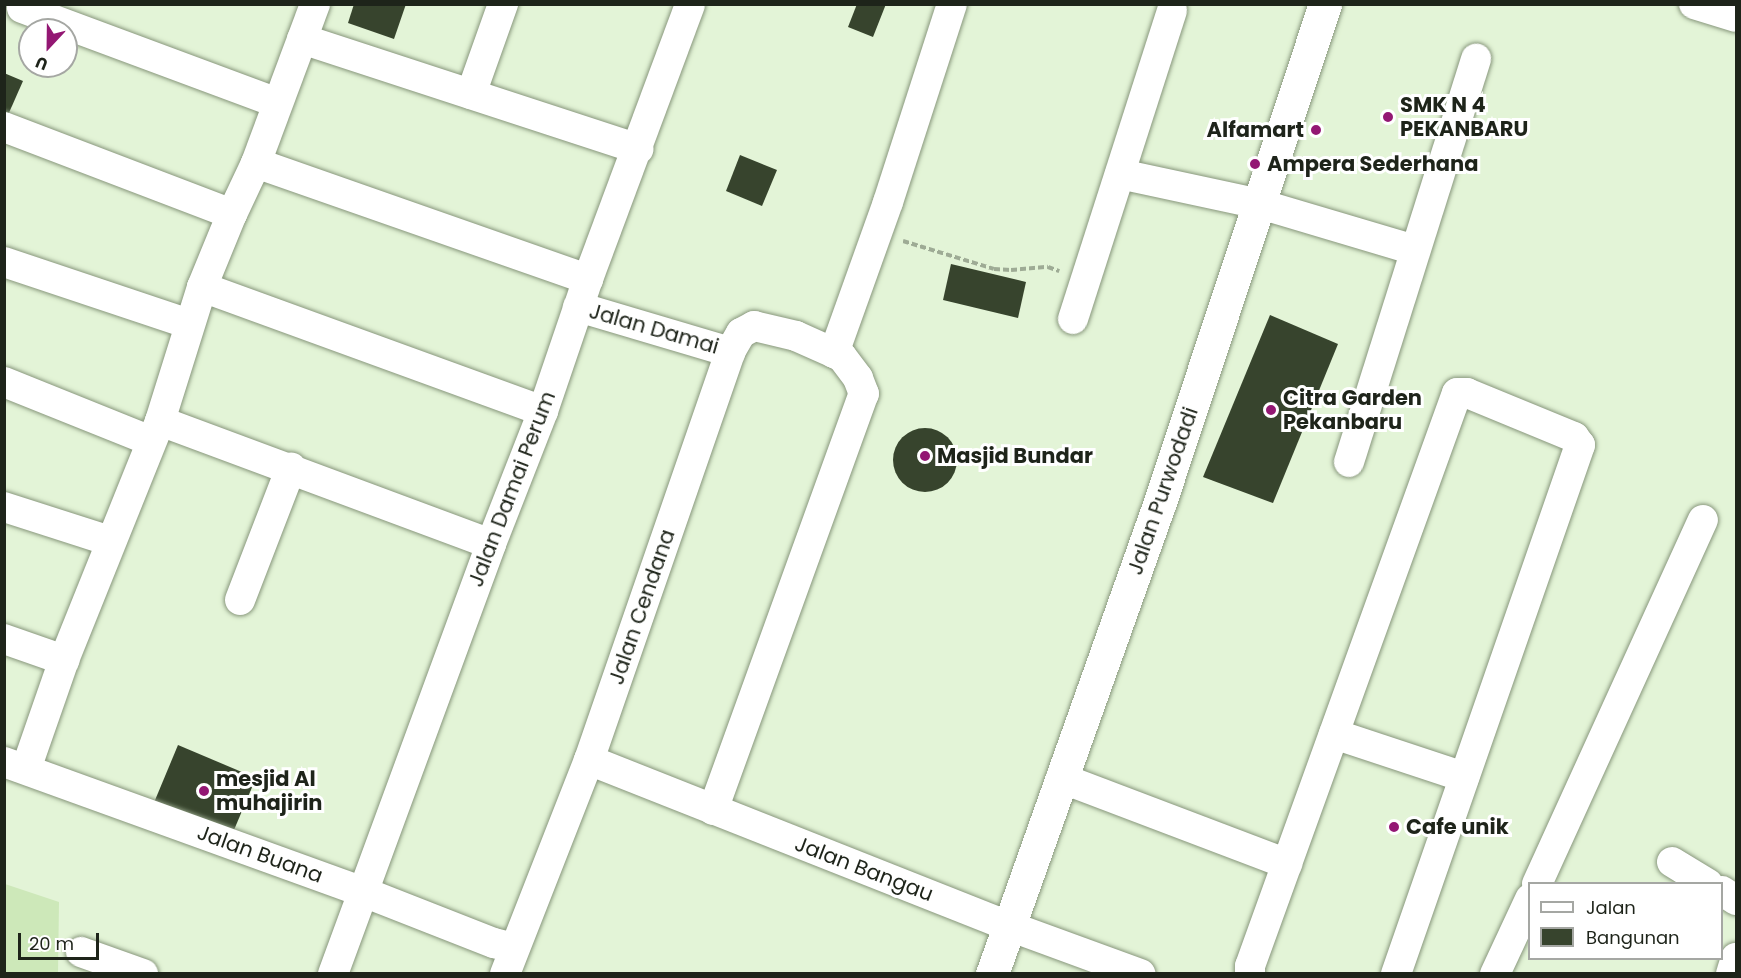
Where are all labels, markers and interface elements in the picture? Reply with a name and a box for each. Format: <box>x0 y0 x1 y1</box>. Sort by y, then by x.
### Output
north arrow <box>18 18 78 78</box>
text: U <box>32 51 51 76</box>
place label: SMK N 4 PEKANBARU <box>1400 92 1528 142</box>
marker: SMK N 4 PEKANBARU <box>1381 110 1395 124</box>
place label: Alfamart <box>1206 117 1304 143</box>
marker: Alfamart <box>1309 123 1323 137</box>
place label: Ampera Sederhana <box>1267 151 1478 177</box>
marker: Ampera Sederhana <box>1248 157 1262 171</box>
street label: Jalan Damai <box>586 298 722 360</box>
place label: Citra Garden Pekanbaru <box>1283 385 1422 435</box>
street label: Jalan Damai Perum <box>463 388 561 590</box>
marker: Citra Garden Pekanbaru <box>1264 403 1278 417</box>
street label: Jalan Purwodadi <box>1123 404 1203 578</box>
place label: Masjid Bundar <box>937 443 1093 469</box>
marker: Masjid Bundar <box>918 449 932 463</box>
street label: Jalan Cendana <box>604 526 680 688</box>
place label: mesjid Al muhajirin <box>216 766 323 816</box>
marker: mesjid Al muhajirin <box>197 784 211 798</box>
place label: Cafe unik <box>1406 814 1509 840</box>
street label: Jalan Buana <box>194 820 326 888</box>
marker: Cafe unik <box>1387 820 1401 834</box>
street label: Jalan Bangau <box>791 831 937 907</box>
legend <box>1528 882 1723 960</box>
text: Jalan <box>1586 895 1636 920</box>
scale bar <box>21 921 102 959</box>
text: Bangunan <box>1586 925 1680 950</box>
text: 20 m <box>29 931 74 956</box>

